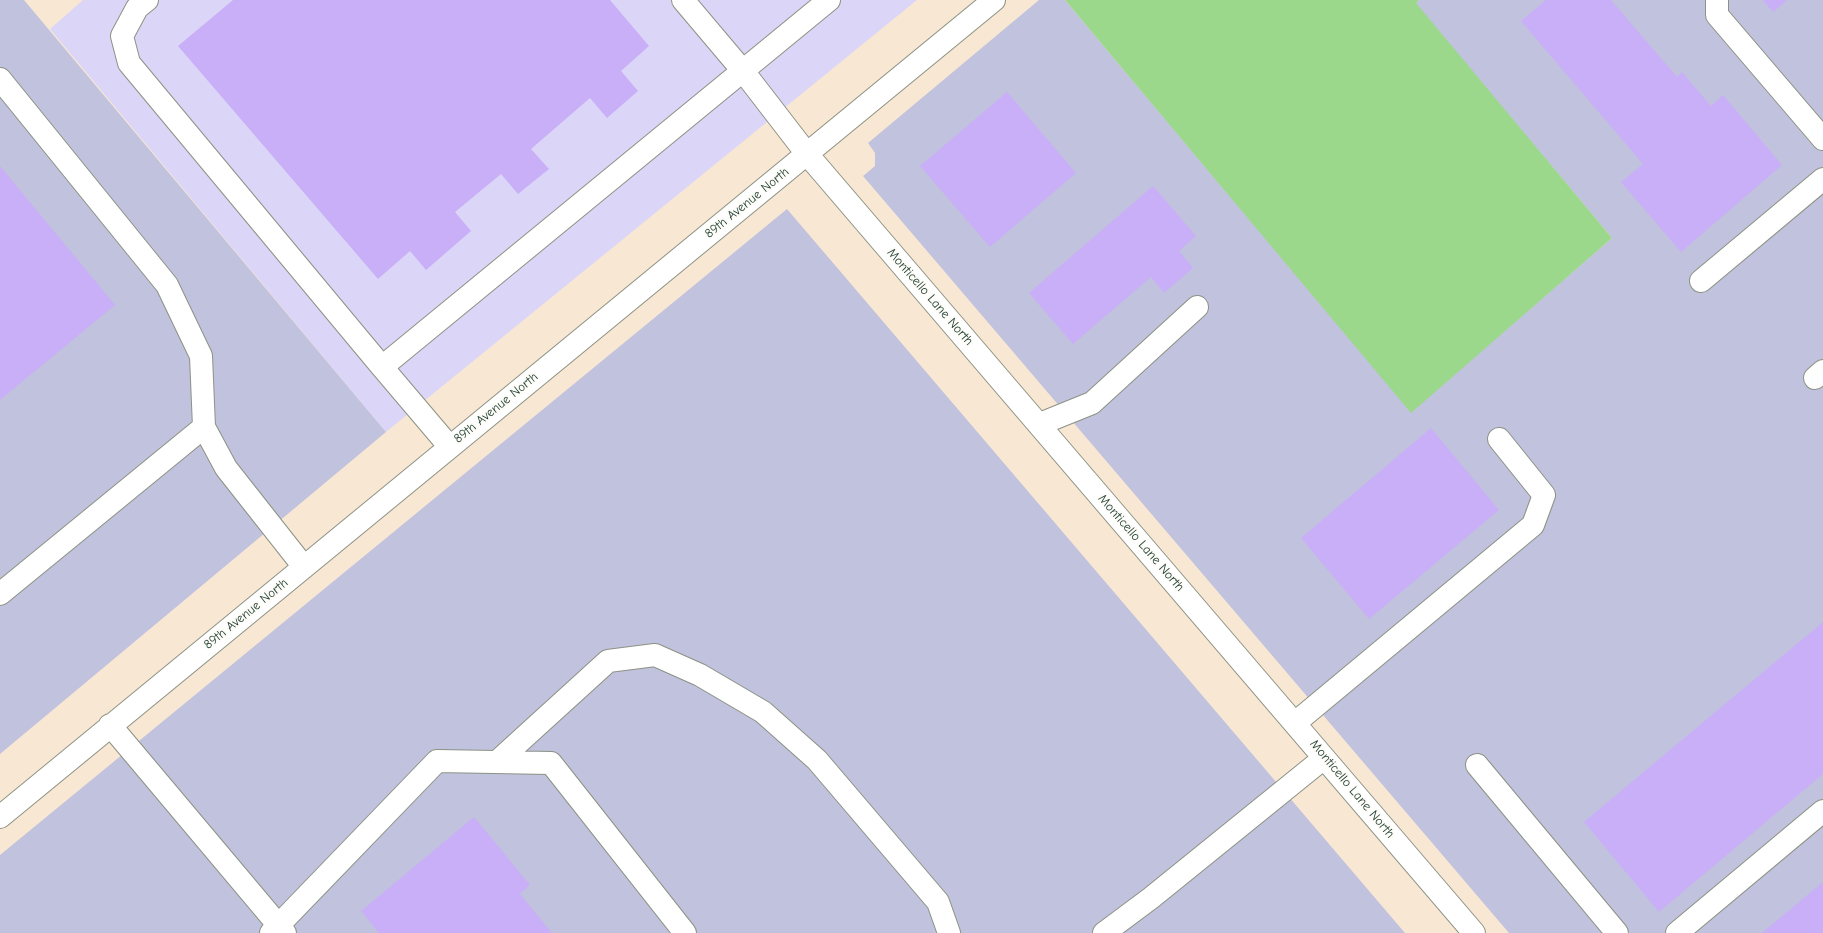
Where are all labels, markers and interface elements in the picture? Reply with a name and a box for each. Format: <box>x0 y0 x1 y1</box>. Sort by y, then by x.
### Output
street label: 89th Avenue North <box>702 164 792 242</box>
street label: Monticello Lane North <box>884 245 976 349</box>
street label: 89th Avenue North <box>451 369 541 447</box>
street label: Monticello Lane North <box>1095 491 1187 595</box>
street label: 89th Avenue North <box>201 575 291 653</box>
street label: Monticello Lane North <box>1306 737 1398 841</box>

